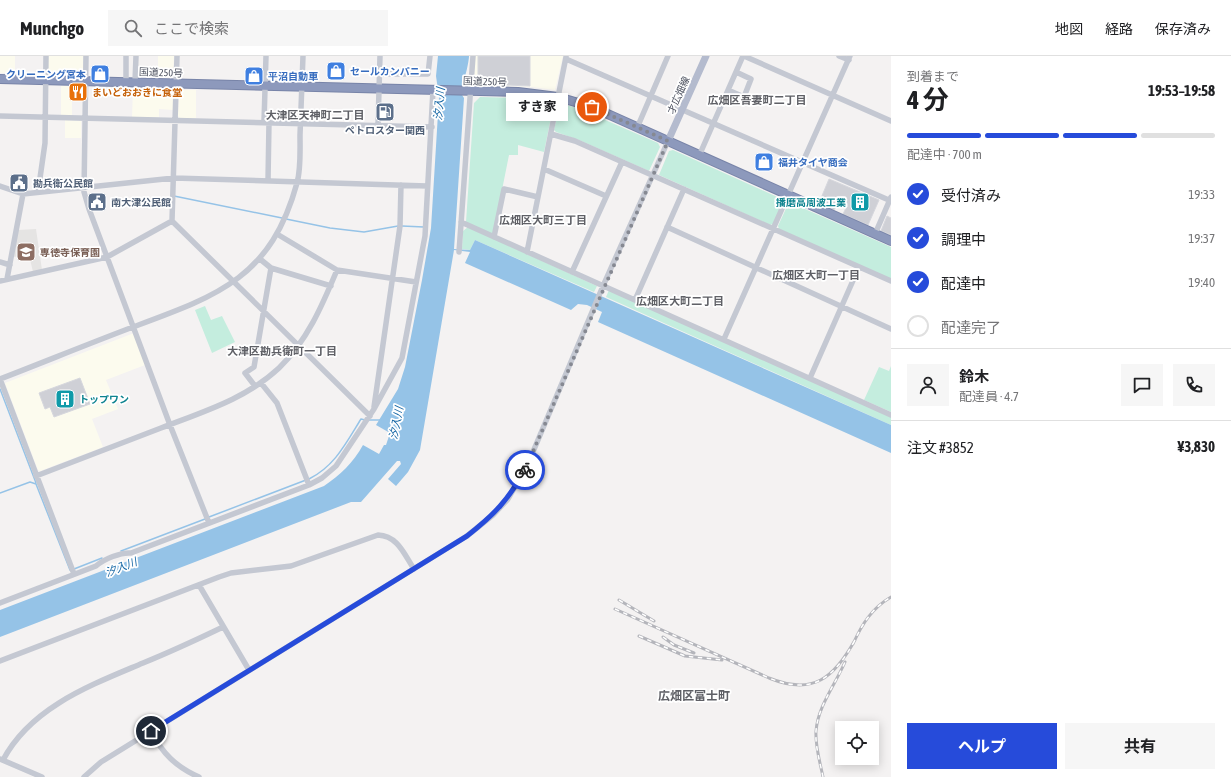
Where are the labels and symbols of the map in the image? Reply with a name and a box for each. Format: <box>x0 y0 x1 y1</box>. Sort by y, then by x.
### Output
shop icon: セールカンパニー <box>325 60 347 82</box>
shop icon: クリーニング宮本 <box>89 63 111 85</box>
shop icon: 平沼自動車 <box>243 65 265 87</box>
street label: 国道250号 <box>139 66 183 79</box>
place label: セールカンパニー <box>350 66 430 77</box>
place label: クリーニング宮本 <box>6 69 86 80</box>
place label: 平沼自動車 <box>268 71 318 82</box>
street label: 国道250号 <box>463 75 507 88</box>
street label: 才広畑線 <box>665 75 692 116</box>
restaurant icon: まいどおおきに食堂 <box>67 81 89 103</box>
water label: 汐入川 <box>432 86 447 121</box>
place label: まいどおおきに食堂 <box>92 87 182 98</box>
pin <box>575 90 609 124</box>
callout: すき家 <box>506 93 568 121</box>
district label: 広畑区吾妻町二丁目 <box>708 94 807 106</box>
fuel station icon: ペトロスター関西 <box>374 101 396 123</box>
district label: 大津区天神町二丁目 <box>266 109 365 121</box>
place label: ペトロスター関西 <box>345 125 425 136</box>
shop icon: 福井タイヤ商会 <box>753 151 775 173</box>
place label: 福井タイヤ商会 <box>778 157 848 168</box>
public building icon: 勘兵衛公民館 <box>8 172 30 194</box>
place label: 勘兵衛公民館 <box>33 178 93 189</box>
public building icon: 南大津公民館 <box>86 191 108 213</box>
building icon: 播磨高周波工業 <box>849 191 871 213</box>
place label: 南大津公民館 <box>111 197 171 208</box>
place label: 播磨高周波工業 <box>776 197 846 208</box>
district label: 広畑区大町三丁目 <box>499 214 587 226</box>
school or university icon: 専徳寺保育園 <box>15 241 37 263</box>
place label: 専徳寺保育園 <box>40 247 100 258</box>
district label: 広畑区大町一丁目 <box>772 269 860 281</box>
district label: 広畑区大町二丁目 <box>636 295 724 307</box>
district label: 大津区勘兵衛町一丁目 <box>227 345 337 357</box>
building icon: トップワン <box>54 388 76 410</box>
place label: トップワン <box>79 394 129 405</box>
water label: 汐入川 <box>387 405 405 440</box>
courier <box>505 450 545 490</box>
water label: 汐入川 <box>103 555 139 579</box>
district label: 広畑区富士町 <box>658 689 730 703</box>
pin <box>134 714 168 748</box>

